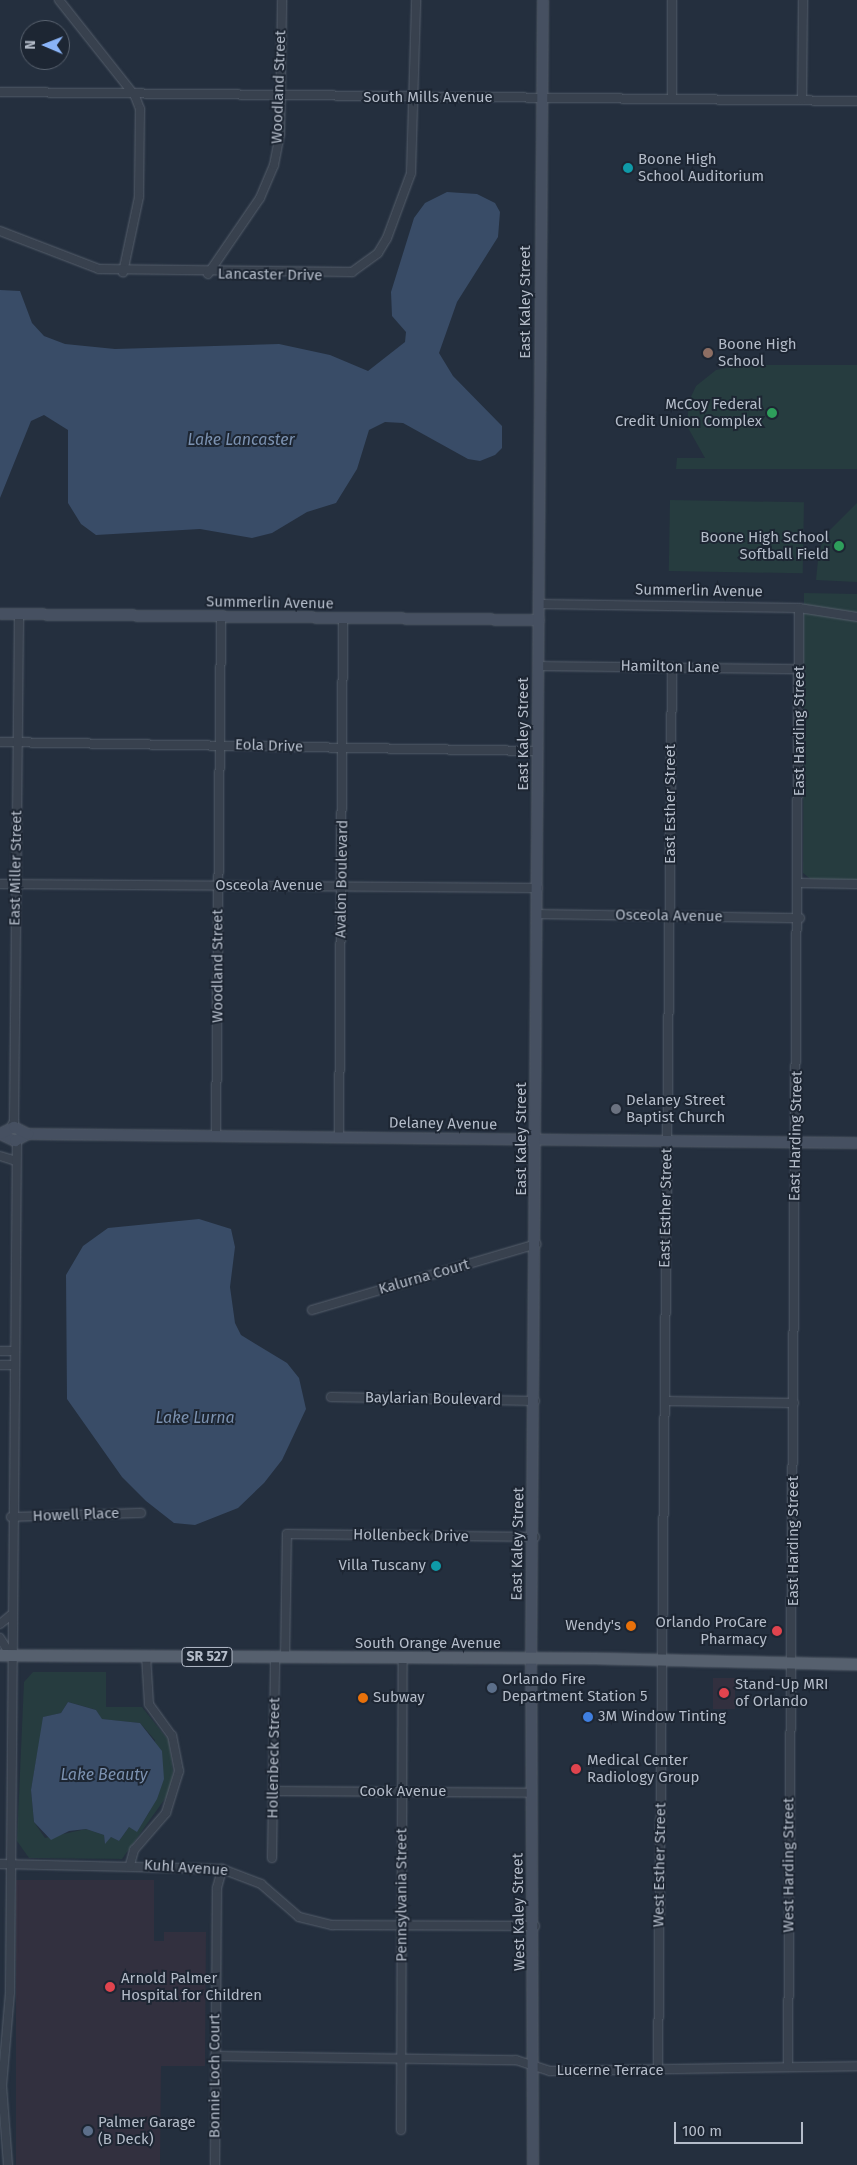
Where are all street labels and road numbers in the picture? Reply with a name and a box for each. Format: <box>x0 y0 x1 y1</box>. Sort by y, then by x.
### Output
street label: Woodland Street <box>268 30 290 144</box>
street label: South Mills Avenue <box>363 89 493 107</box>
street label: East Kaley Street <box>517 245 535 359</box>
street label: Lancaster Drive <box>218 265 322 285</box>
street label: Summerlin Avenue <box>635 581 763 601</box>
street label: Summerlin Avenue <box>206 593 334 613</box>
street label: Hamilton Lane <box>620 657 720 677</box>
street label: East Harding Street <box>791 666 809 796</box>
street label: East Kaley Street <box>515 677 533 791</box>
street label: Eola Drive <box>235 736 303 756</box>
street label: East Esther Street <box>662 744 680 864</box>
street label: East Miller Street <box>6 810 26 926</box>
street label: Avalon Boulevard <box>332 820 352 938</box>
street label: Osceola Avenue <box>215 877 323 895</box>
street label: Osceola Avenue <box>615 906 723 926</box>
street label: Woodland Street <box>209 909 227 1023</box>
street label: East Harding Street <box>786 1071 806 1201</box>
street label: East Kaley Street <box>513 1082 531 1196</box>
street label: Delaney Avenue <box>389 1114 497 1134</box>
street label: East Esther Street <box>656 1148 676 1268</box>
street label: Kalurna Court <box>377 1255 471 1299</box>
street label: Baylarian Boulevard <box>365 1389 501 1409</box>
street label: East Harding Street <box>785 1476 803 1606</box>
street label: East Kaley Street <box>508 1487 528 1601</box>
street label: Howell Place <box>32 1504 120 1526</box>
street label: Hollenbeck Drive <box>353 1526 469 1546</box>
street label: South Orange Avenue <box>355 1635 501 1653</box>
road number: SR 527 <box>181 1645 233 1668</box>
street label: Hollenbeck Street <box>264 1697 284 1819</box>
street label: Cook Avenue <box>359 1783 447 1801</box>
street label: West Harding Street <box>780 1798 798 1932</box>
street label: West Esther Street <box>650 1803 670 1927</box>
street label: Pennsylvania Street <box>393 1828 411 1962</box>
street label: West Kaley Street <box>509 1853 529 1971</box>
street label: Kuhl Avenue <box>143 1856 229 1880</box>
street label: Bonnie Loch Court <box>206 2014 224 2138</box>
street label: Lucerne Terrace <box>556 2062 664 2080</box>

